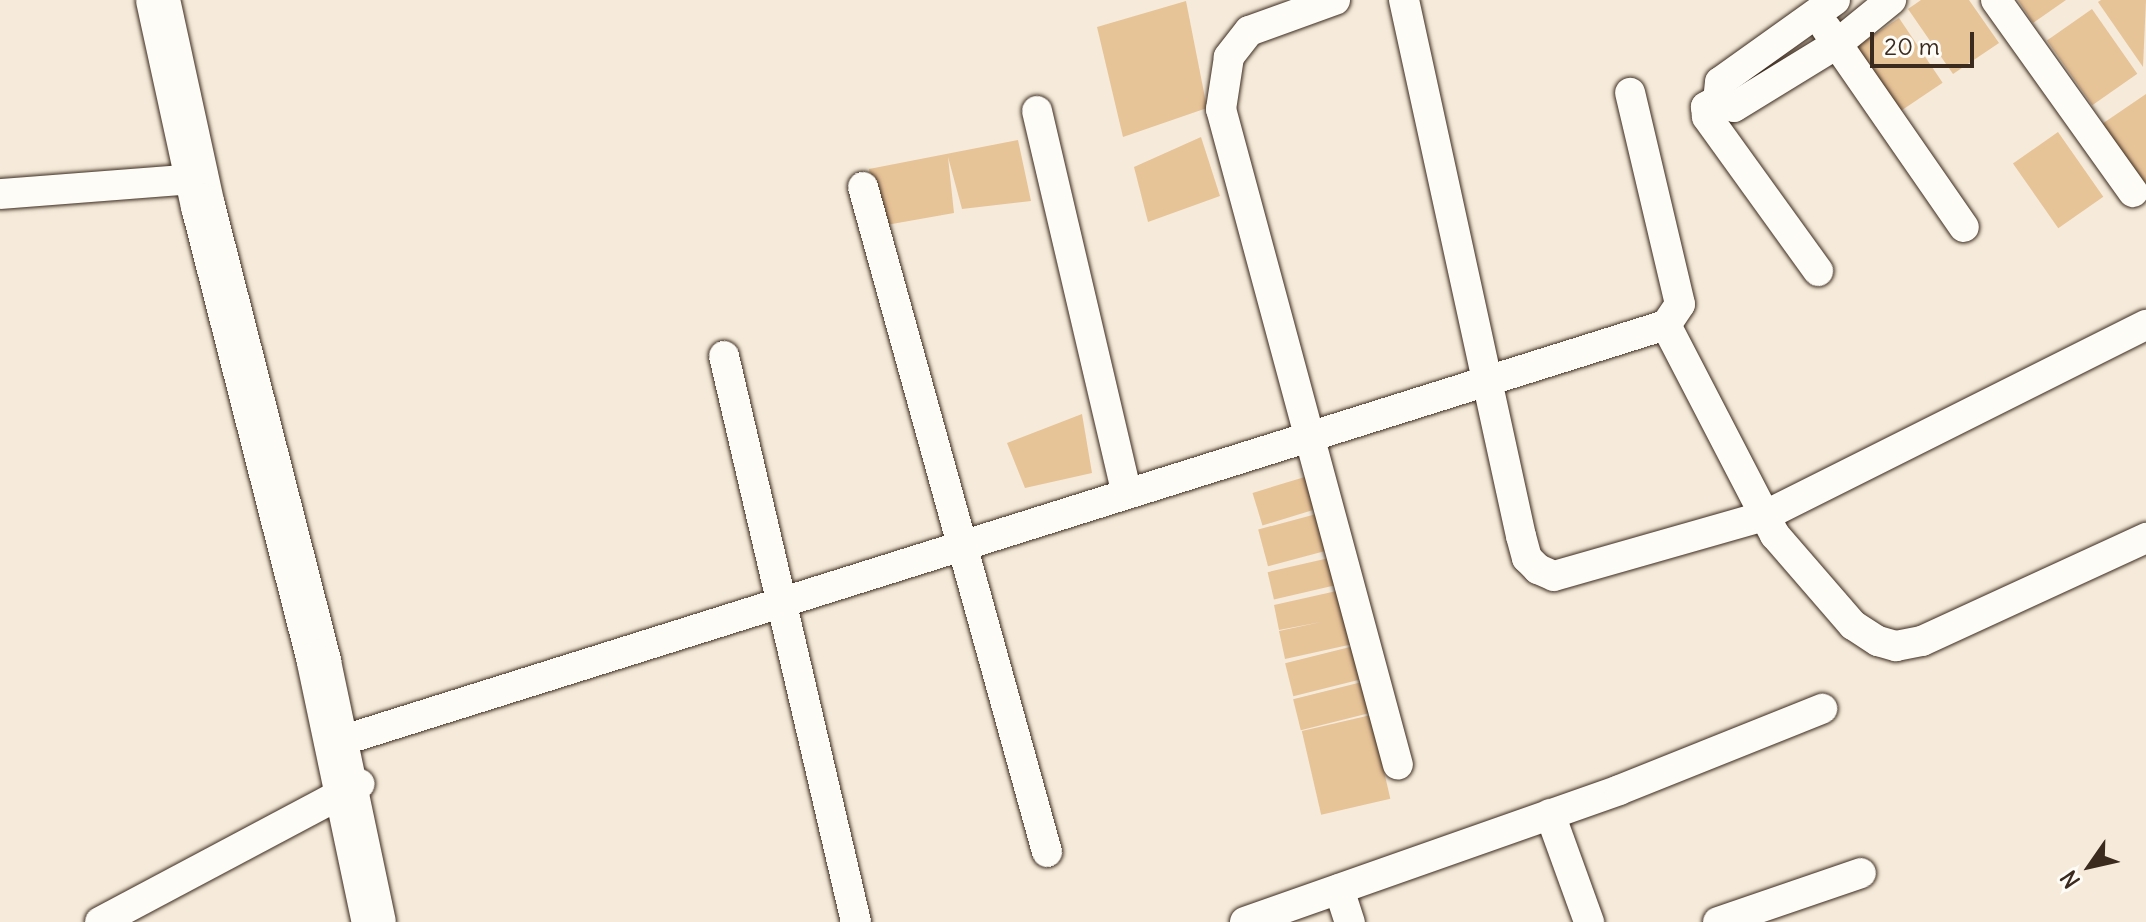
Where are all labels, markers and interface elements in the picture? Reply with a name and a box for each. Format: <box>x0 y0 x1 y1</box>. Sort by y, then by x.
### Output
scale bar <box>1874 16 1978 66</box>
text: 20 m <box>1884 31 1940 61</box>
north arrow <box>2050 826 2130 906</box>
text: N <box>2054 865 2086 894</box>

